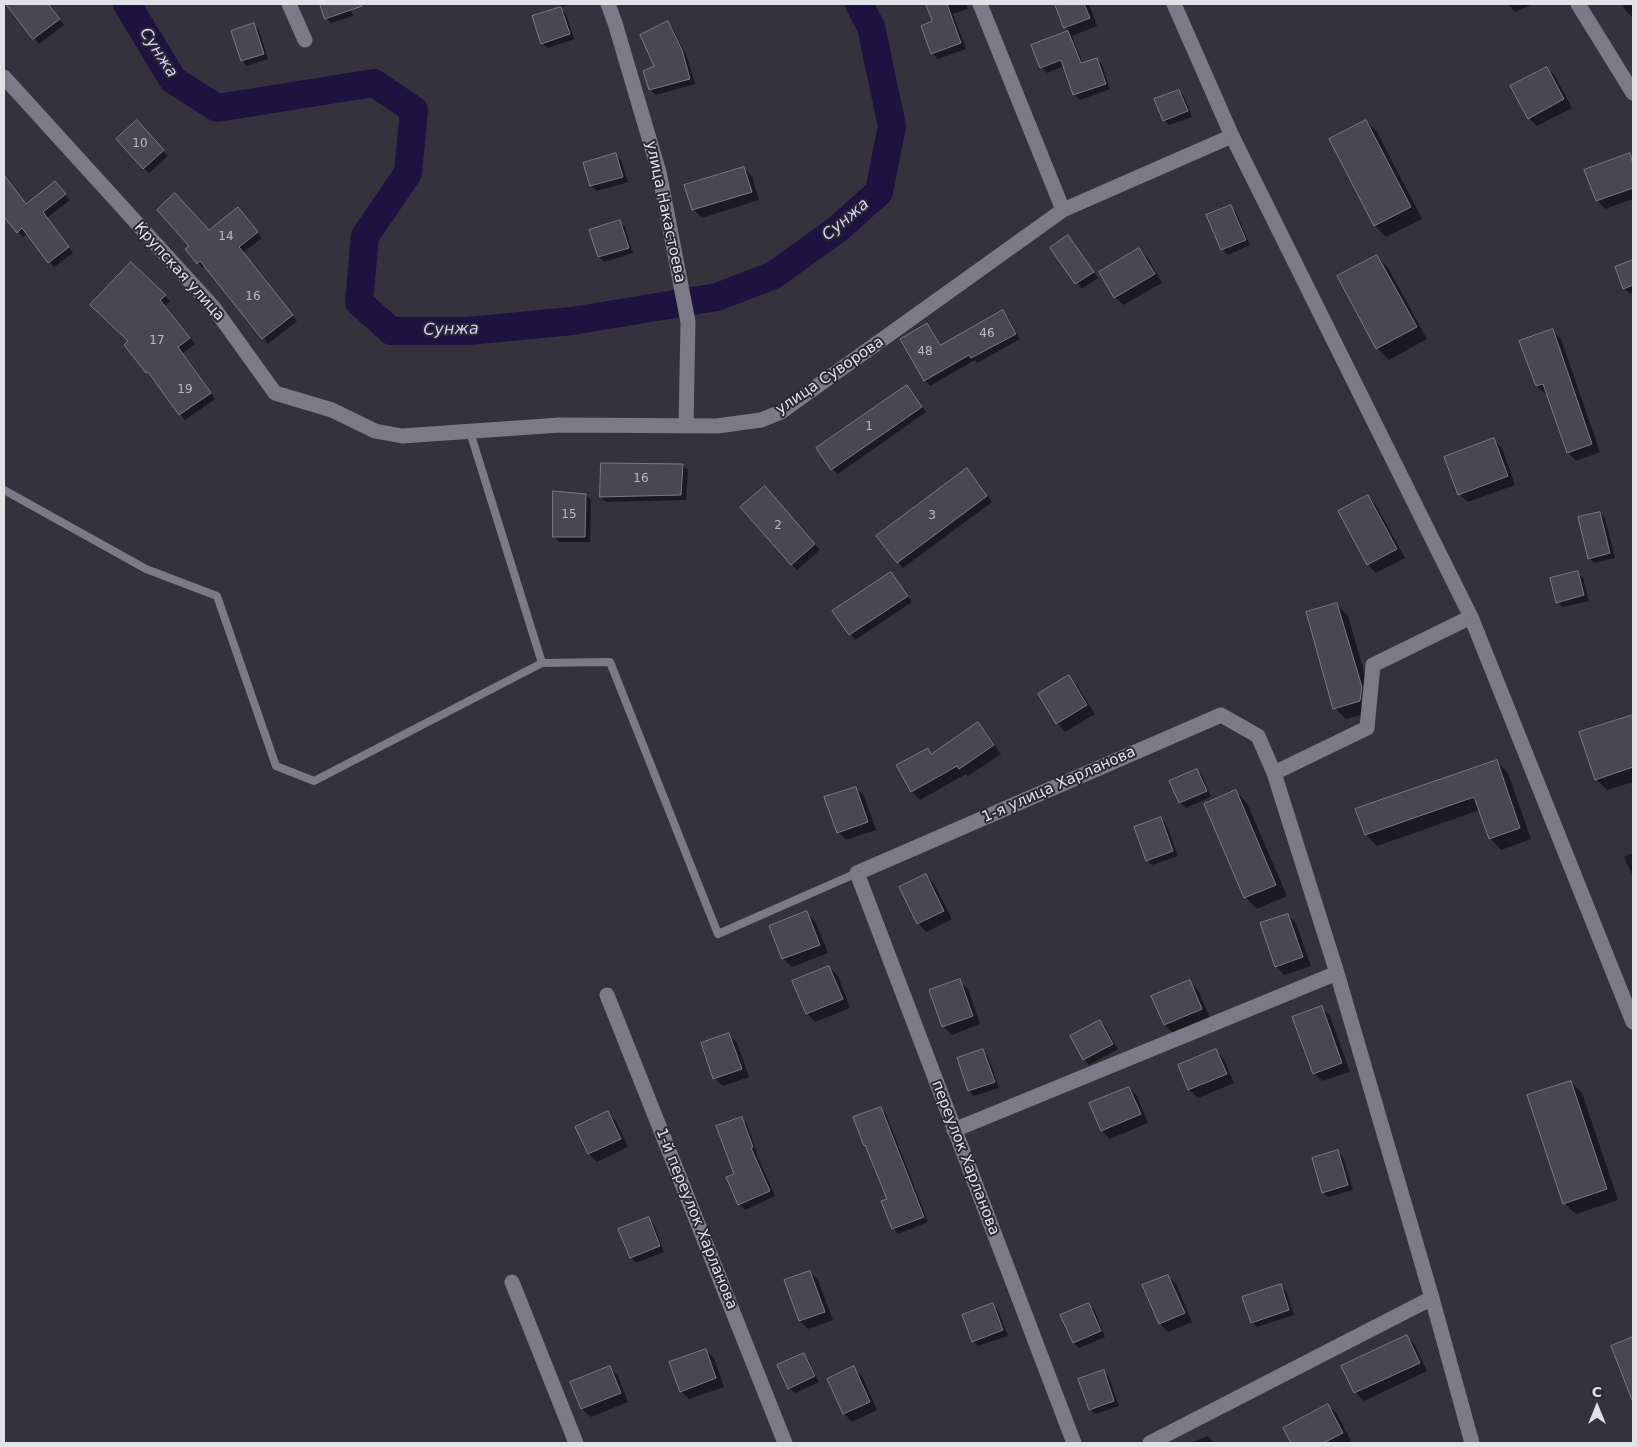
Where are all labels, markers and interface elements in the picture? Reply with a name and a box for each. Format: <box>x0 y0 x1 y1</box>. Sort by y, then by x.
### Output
water label: Сунжа <box>135 25 181 81</box>
house number: 10 <box>132 137 148 151</box>
street label: улица Накастоева <box>641 139 689 285</box>
water label: Сунжа <box>819 195 873 245</box>
street label: Крупская улица <box>130 219 228 325</box>
house number: 14 <box>218 230 234 244</box>
house number: 16 <box>245 290 261 304</box>
water label: Сунжа <box>423 320 479 340</box>
house number: 46 <box>979 327 995 341</box>
street label: улица Суворова <box>773 333 887 419</box>
house number: 17 <box>149 334 165 348</box>
house number: 48 <box>917 345 933 359</box>
house number: 19 <box>177 383 193 397</box>
house number: 1 <box>865 420 873 434</box>
house number: 16 <box>633 472 649 486</box>
house number: 15 <box>561 508 577 522</box>
house number: 3 <box>928 509 936 523</box>
house number: 2 <box>774 519 782 533</box>
street label: 1-я улица Харланова <box>980 743 1138 827</box>
street label: переулок Харланова <box>927 1078 1003 1238</box>
street label: 1-й переулок Харланова <box>651 1126 741 1312</box>
north arrow <box>1572 1382 1622 1432</box>
text: С <box>1592 1384 1602 1400</box>

